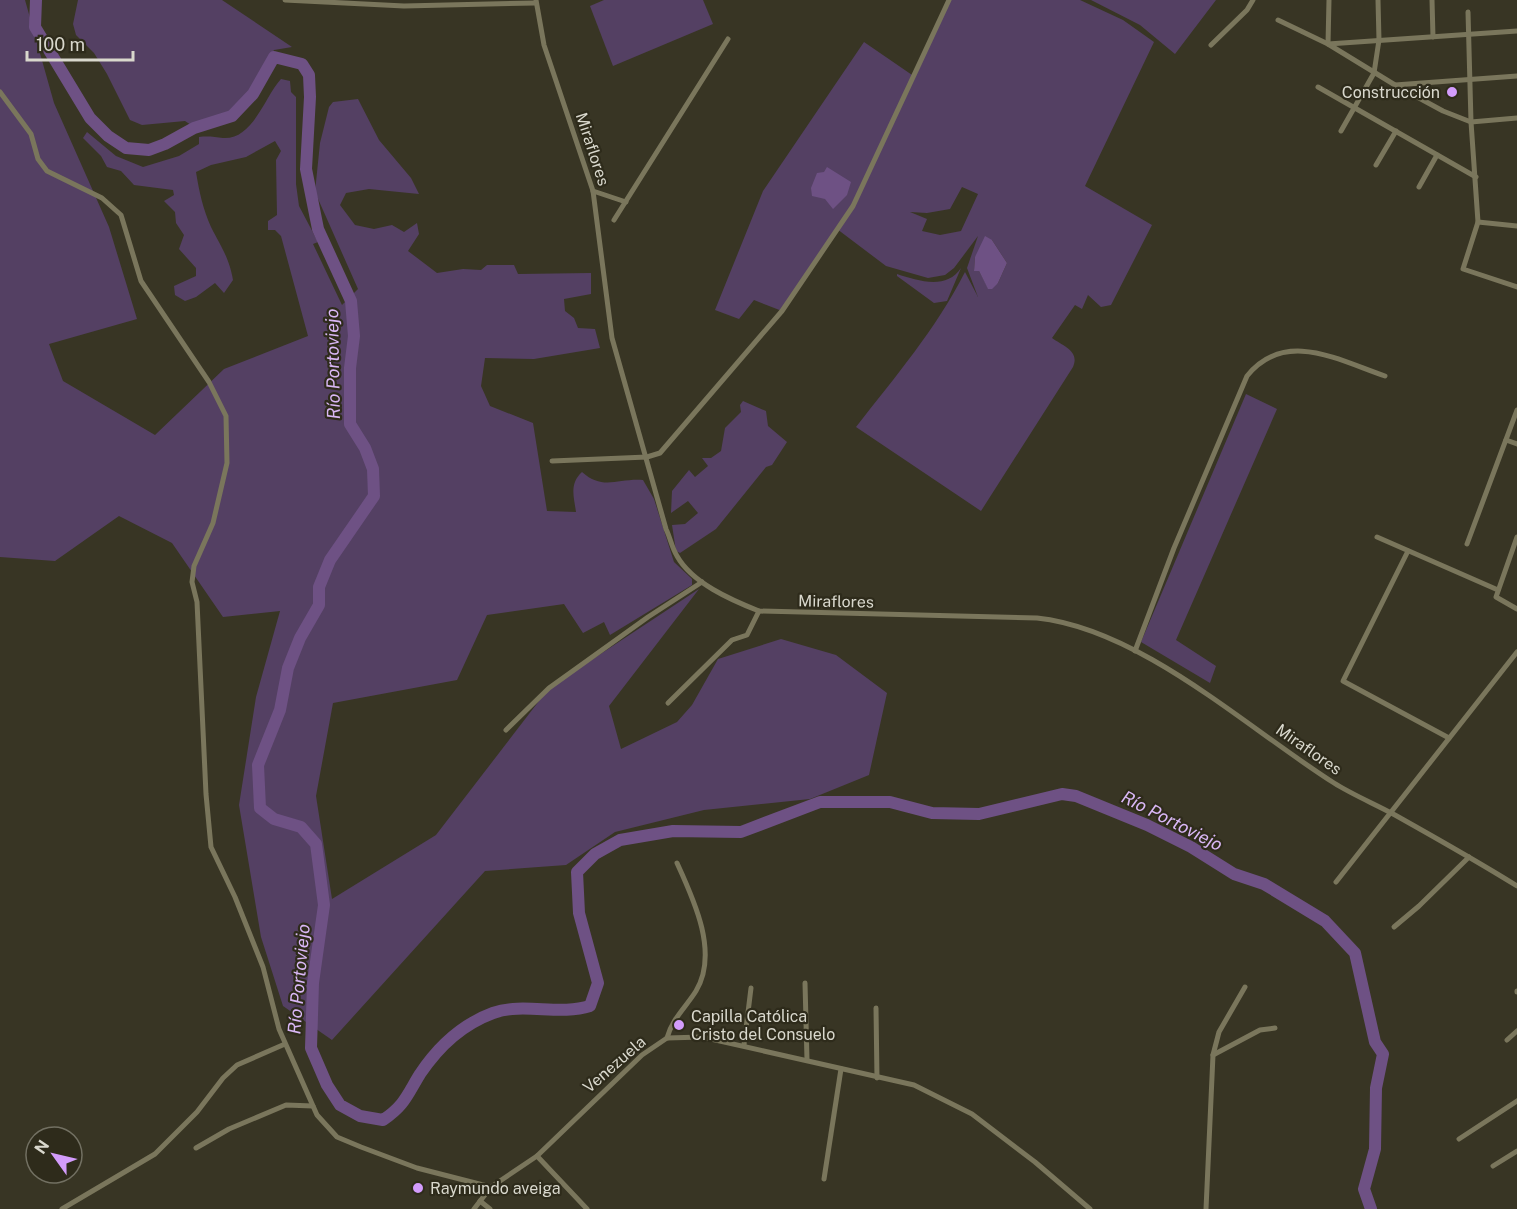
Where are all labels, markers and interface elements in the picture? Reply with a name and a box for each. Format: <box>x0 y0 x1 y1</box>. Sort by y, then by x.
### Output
scale bar <box>27 24 134 62</box>
text: 100 m <box>36 34 85 55</box>
place label: Construcción <box>1342 83 1440 102</box>
marker: Construcción <box>1445 85 1459 99</box>
street label: Miraflores <box>572 110 613 188</box>
water label: Río Portoviejo <box>321 308 344 420</box>
street label: Miraflores <box>798 591 874 612</box>
street label: Miraflores <box>1272 720 1345 779</box>
water label: Río Portoviejo <box>1118 786 1226 855</box>
water label: Río Portoviejo <box>283 923 314 1035</box>
place label: Capilla Católica Cristo del Consuelo <box>691 1007 835 1044</box>
marker: Capilla Católica Cristo del Consuelo <box>672 1018 686 1032</box>
street label: Venezuela <box>579 1032 650 1097</box>
north arrow <box>24 1125 84 1185</box>
text: N <box>31 1136 53 1157</box>
place label: Raymundo aveiga <box>430 1179 561 1198</box>
marker: Raymundo aveiga <box>411 1181 425 1195</box>

